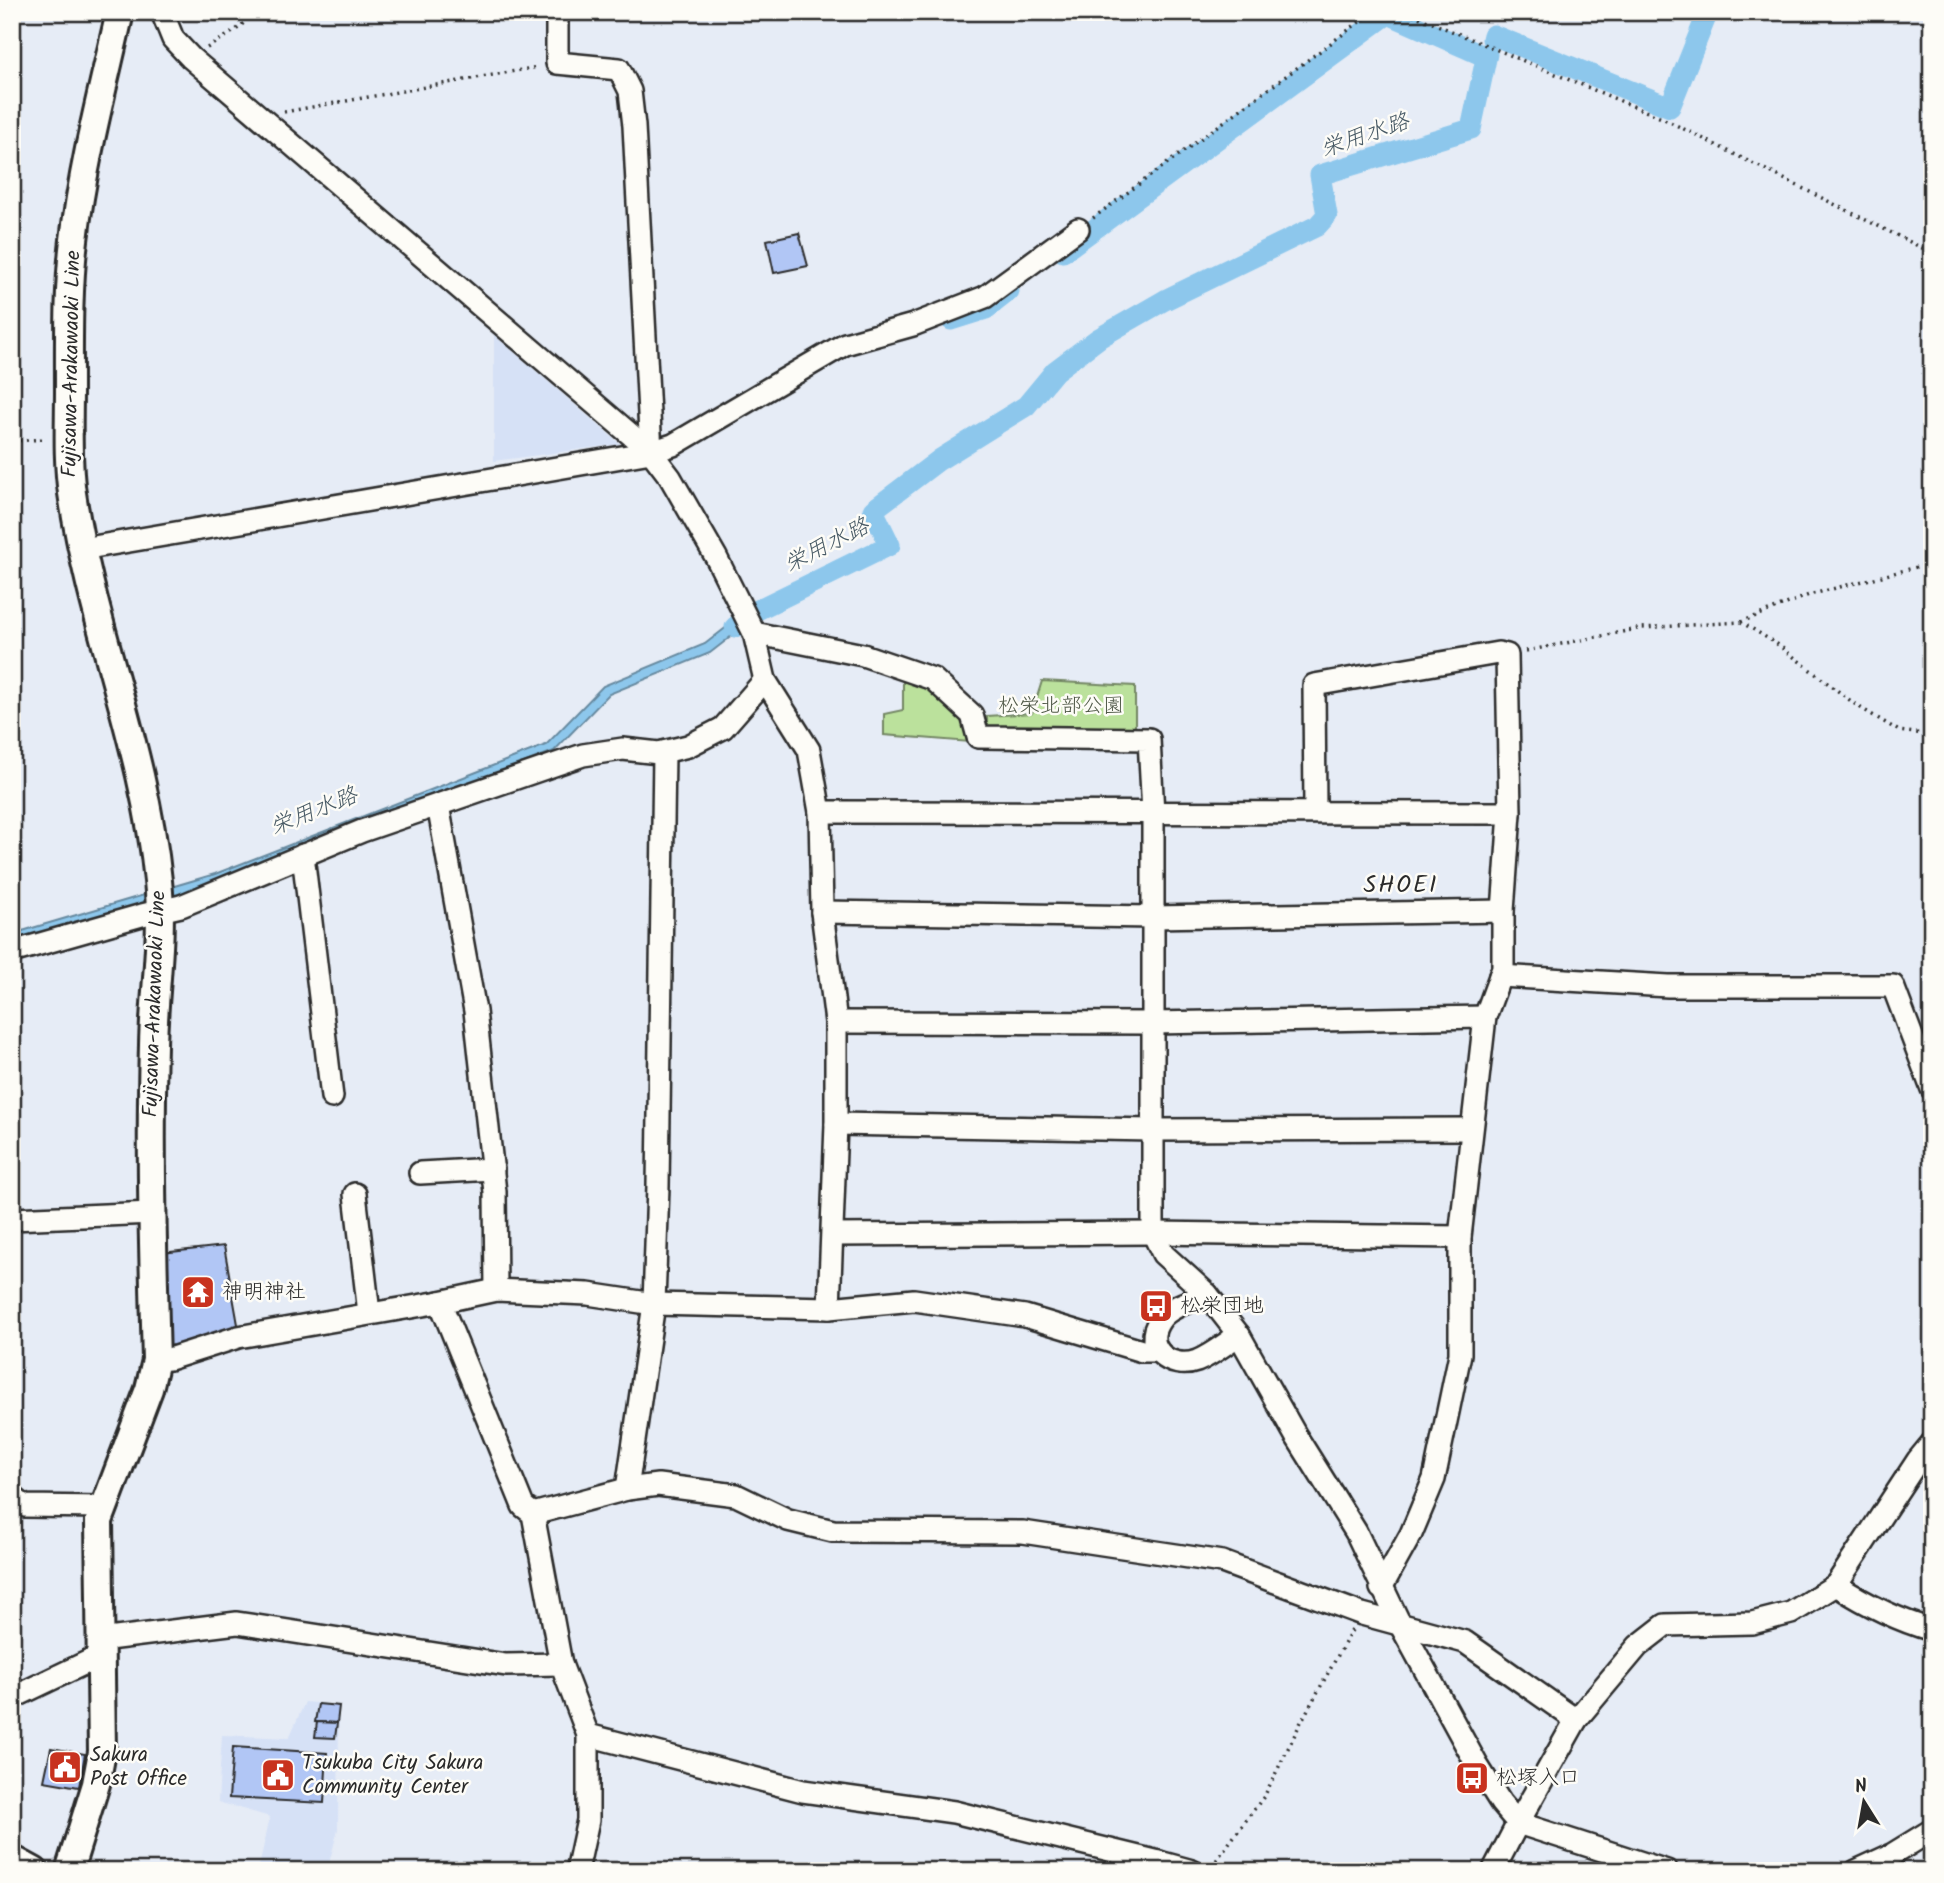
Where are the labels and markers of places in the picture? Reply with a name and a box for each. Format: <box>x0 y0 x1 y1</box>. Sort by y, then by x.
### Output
temple icon: 神明神社 <box>179 1273 217 1311</box>
place label: 神明神社 <box>222 1276 306 1309</box>
bus stop icon: 松栄団地 <box>1137 1287 1175 1325</box>
place label: 松栄団地 <box>1180 1290 1264 1323</box>
place label: Sakura Post Office <box>90 1739 188 1796</box>
place label: Tsukuba City Sakura Community Center <box>302 1747 483 1804</box>
public building icon: Sakura Post Office <box>46 1748 84 1786</box>
public building icon: Tsukuba City Sakura Community Center <box>259 1756 297 1794</box>
bus stop icon: 松塚入口 <box>1453 1759 1491 1797</box>
place label: 松塚入口 <box>1496 1762 1580 1795</box>

